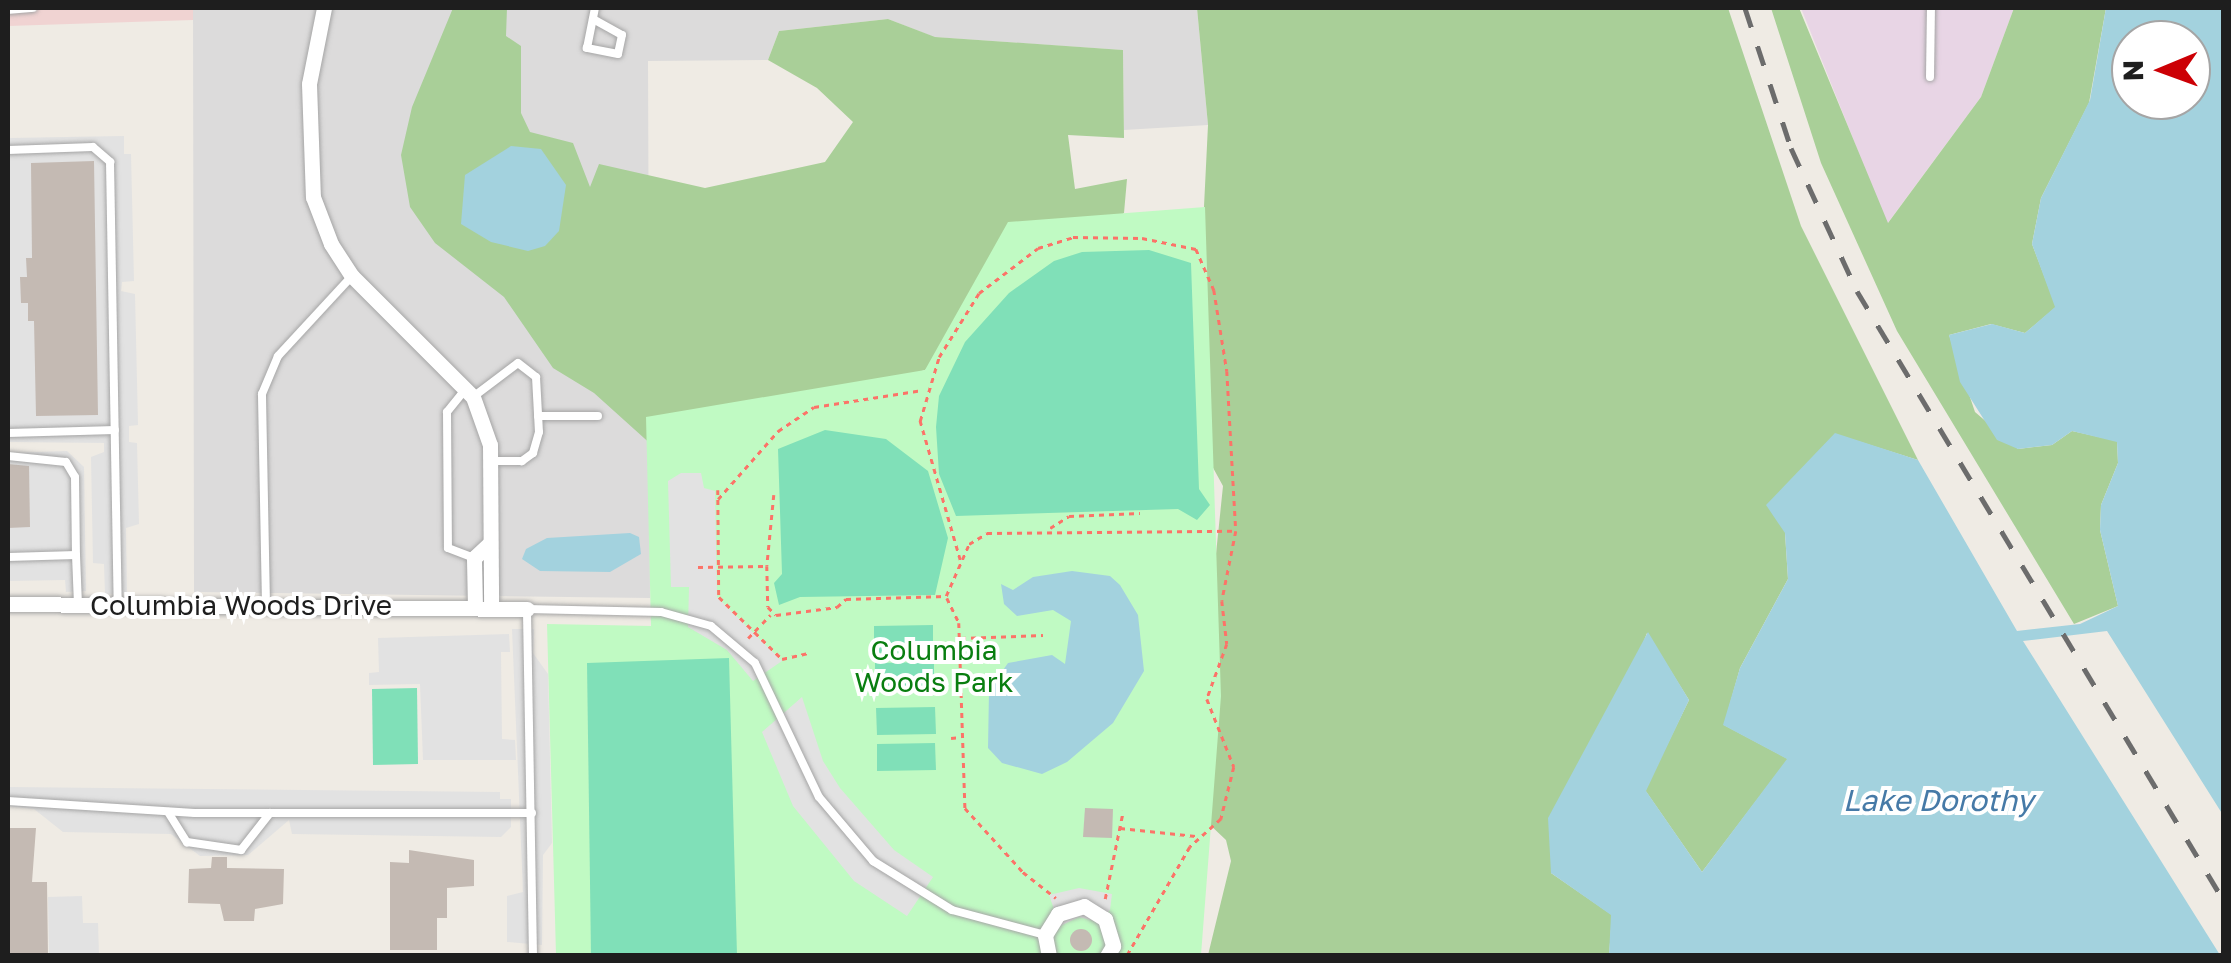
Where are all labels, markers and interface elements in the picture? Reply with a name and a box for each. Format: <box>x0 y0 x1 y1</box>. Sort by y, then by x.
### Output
north arrow <box>2111 20 2211 120</box>
text: N <box>2116 60 2149 81</box>
street label: Columbia Woods Drive <box>90 588 392 622</box>
park label: Columbia Woods Park <box>854 633 1014 699</box>
water label: Lake Dorothy <box>1843 782 2033 818</box>

